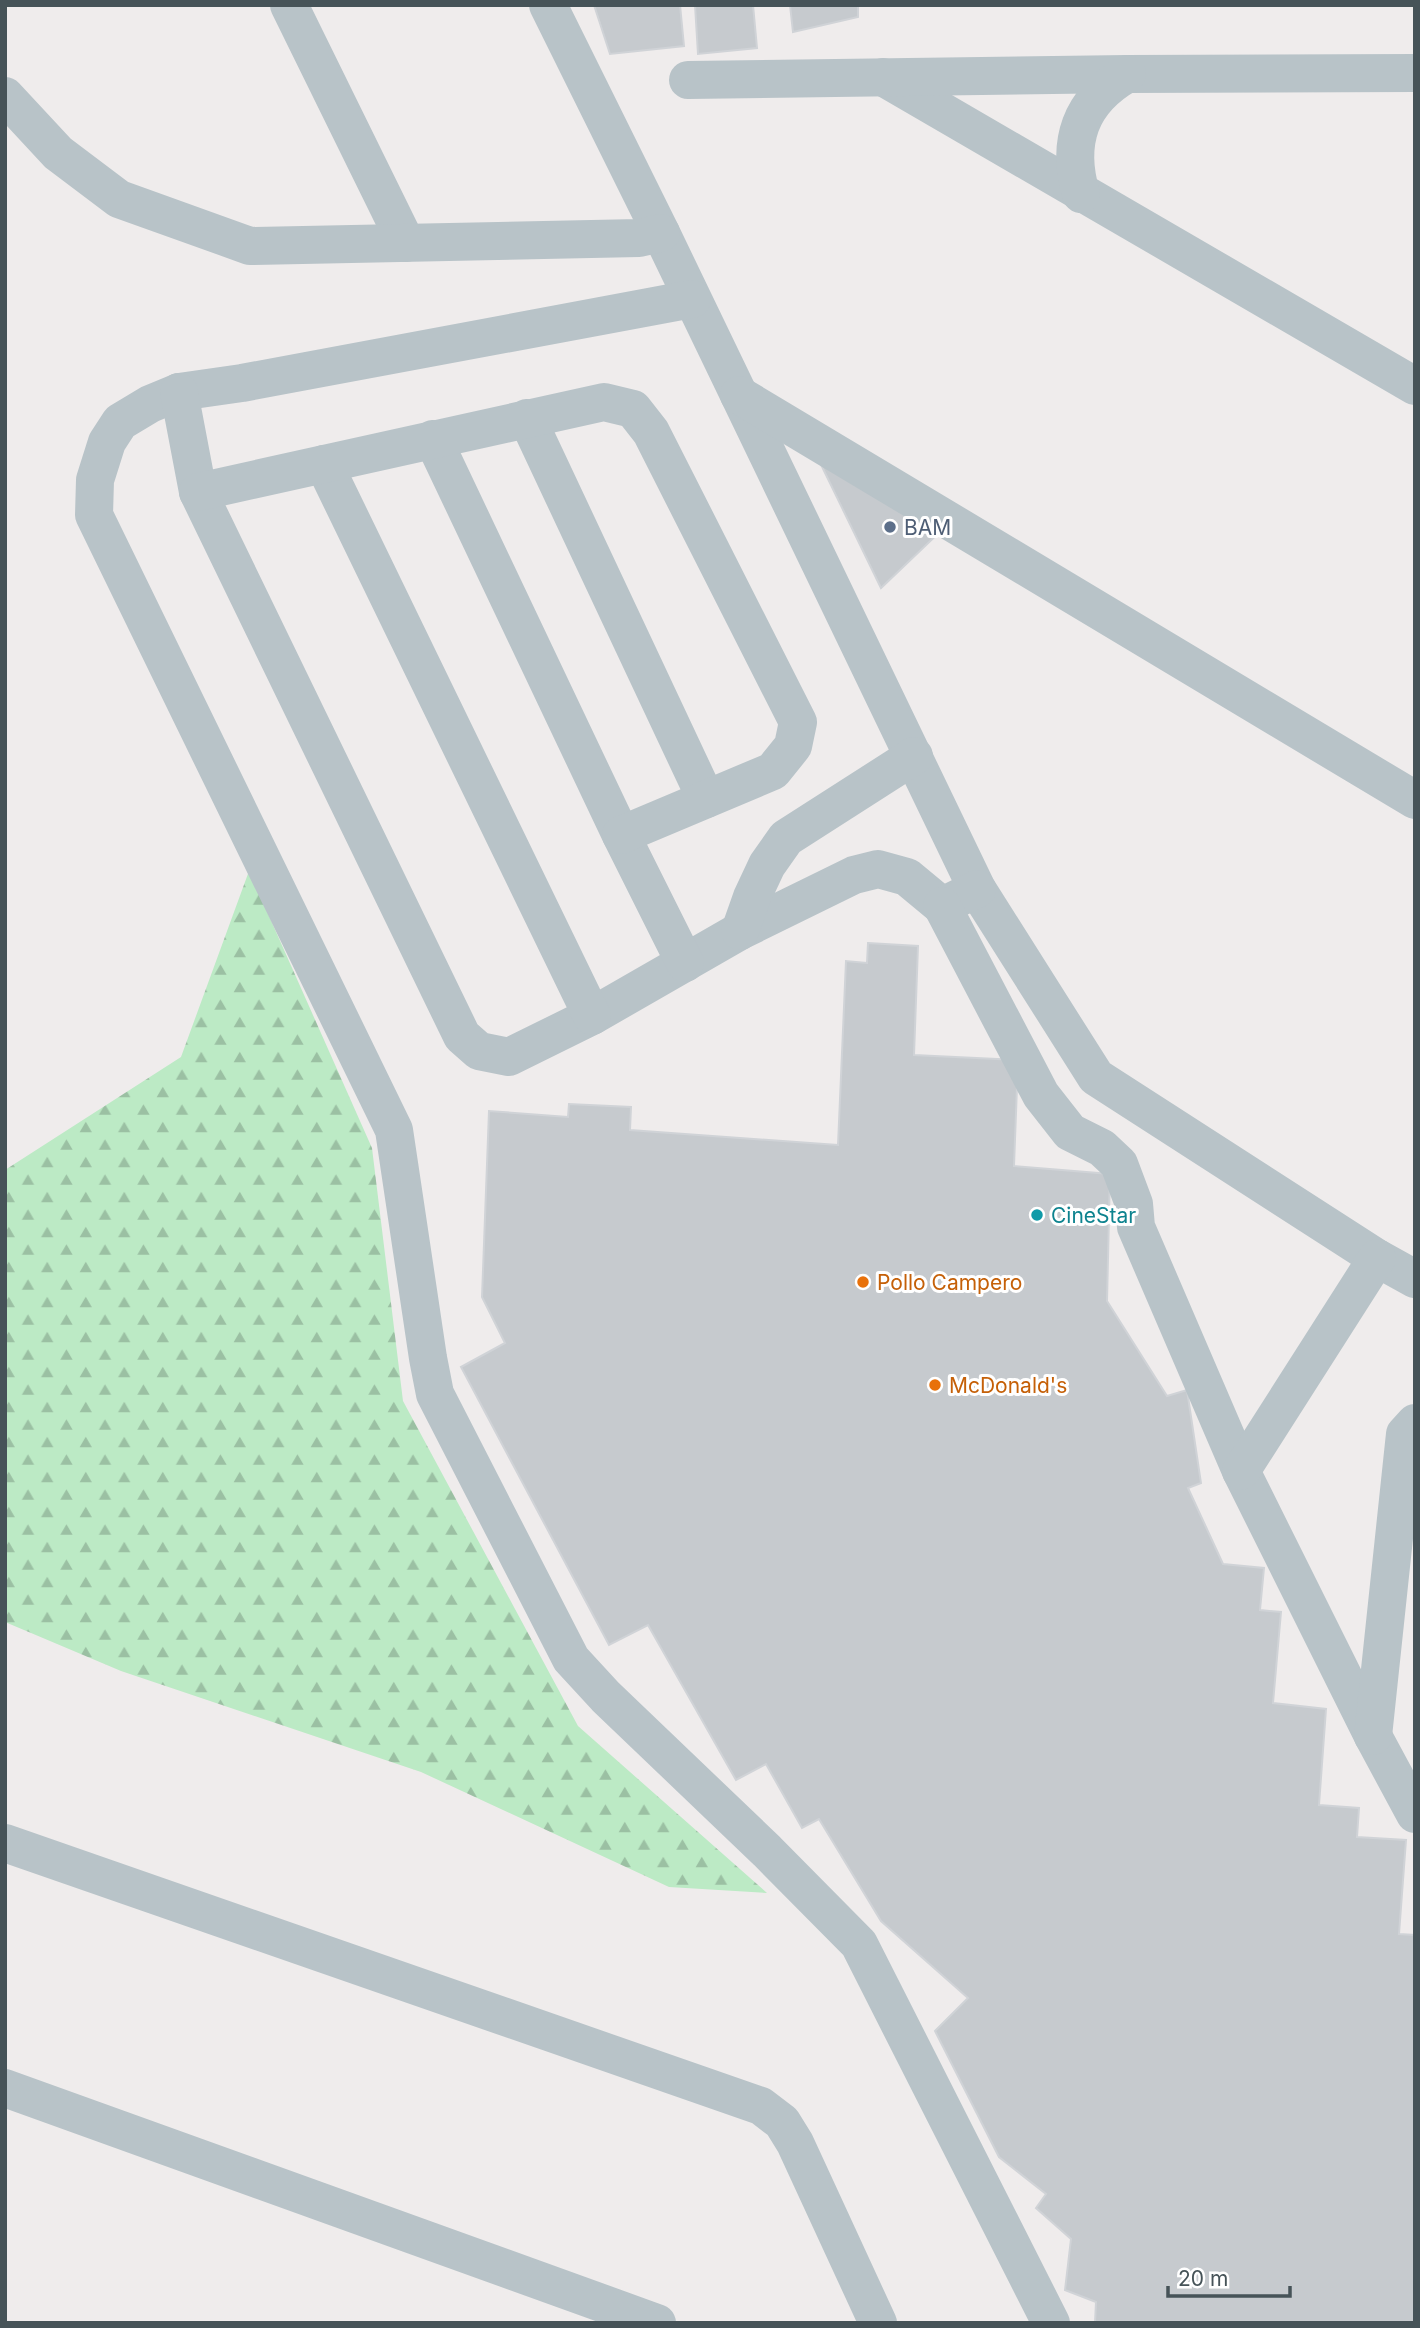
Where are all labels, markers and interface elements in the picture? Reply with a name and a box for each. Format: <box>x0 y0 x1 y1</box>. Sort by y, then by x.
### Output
place label: BAM <box>904 515 951 540</box>
marker: BAM <box>882 519 898 535</box>
place label: CineStar <box>1051 1203 1136 1228</box>
marker: CineStar <box>1029 1207 1045 1223</box>
place label: Pollo Campero <box>877 1270 1022 1295</box>
marker: Pollo Campero <box>855 1274 871 1290</box>
place label: McDonald's <box>949 1373 1067 1398</box>
marker: McDonald's <box>927 1377 943 1393</box>
scale bar <box>1168 2254 1290 2298</box>
text: 20 m <box>1178 2266 1228 2291</box>

